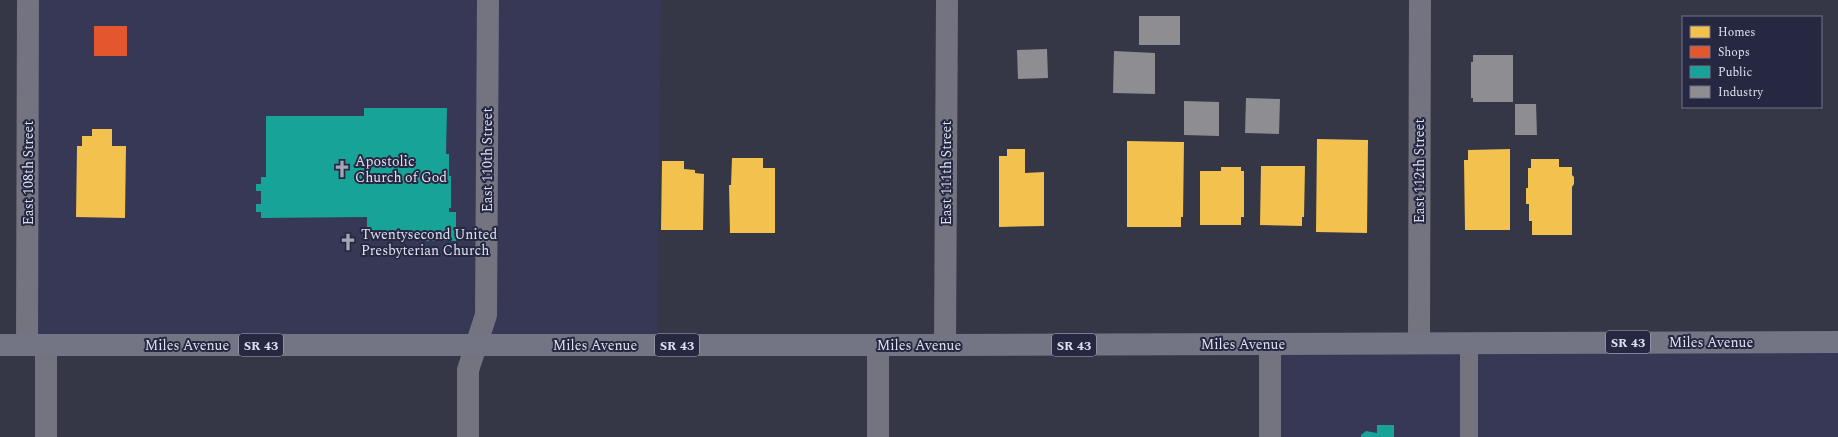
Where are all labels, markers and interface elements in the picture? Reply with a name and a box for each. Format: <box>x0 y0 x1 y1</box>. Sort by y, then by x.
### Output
legend <box>1682 16 1822 108</box>
text: Homes <box>1718 23 1756 42</box>
text: Shops <box>1718 43 1750 62</box>
text: Public <box>1718 63 1752 82</box>
text: Industry <box>1718 83 1764 102</box>
street label: East 110th Street <box>477 108 498 212</box>
street label: East 112th Street <box>1409 119 1430 223</box>
street label: East 108th Street <box>18 121 39 225</box>
street label: East 111th Street <box>936 121 957 225</box>
place label: Apostolic Church of God <box>355 151 447 188</box>
church icon: Apostolic Church of God <box>332 159 352 179</box>
place label: Twentysecond United Presbyterian Church <box>361 224 497 261</box>
church icon: Twentysecond United Presbyterian Church <box>338 232 358 252</box>
road number: SR 43 <box>1606 331 1650 353</box>
street label: Miles Avenue <box>1669 332 1753 353</box>
road number: SR 43 <box>239 334 283 356</box>
road number: SR 43 <box>655 334 699 356</box>
road number: SR 43 <box>1052 334 1096 356</box>
street label: Miles Avenue <box>1201 334 1285 355</box>
street label: Miles Avenue <box>145 335 229 356</box>
street label: Miles Avenue <box>553 335 637 356</box>
street label: Miles Avenue <box>877 335 961 356</box>

